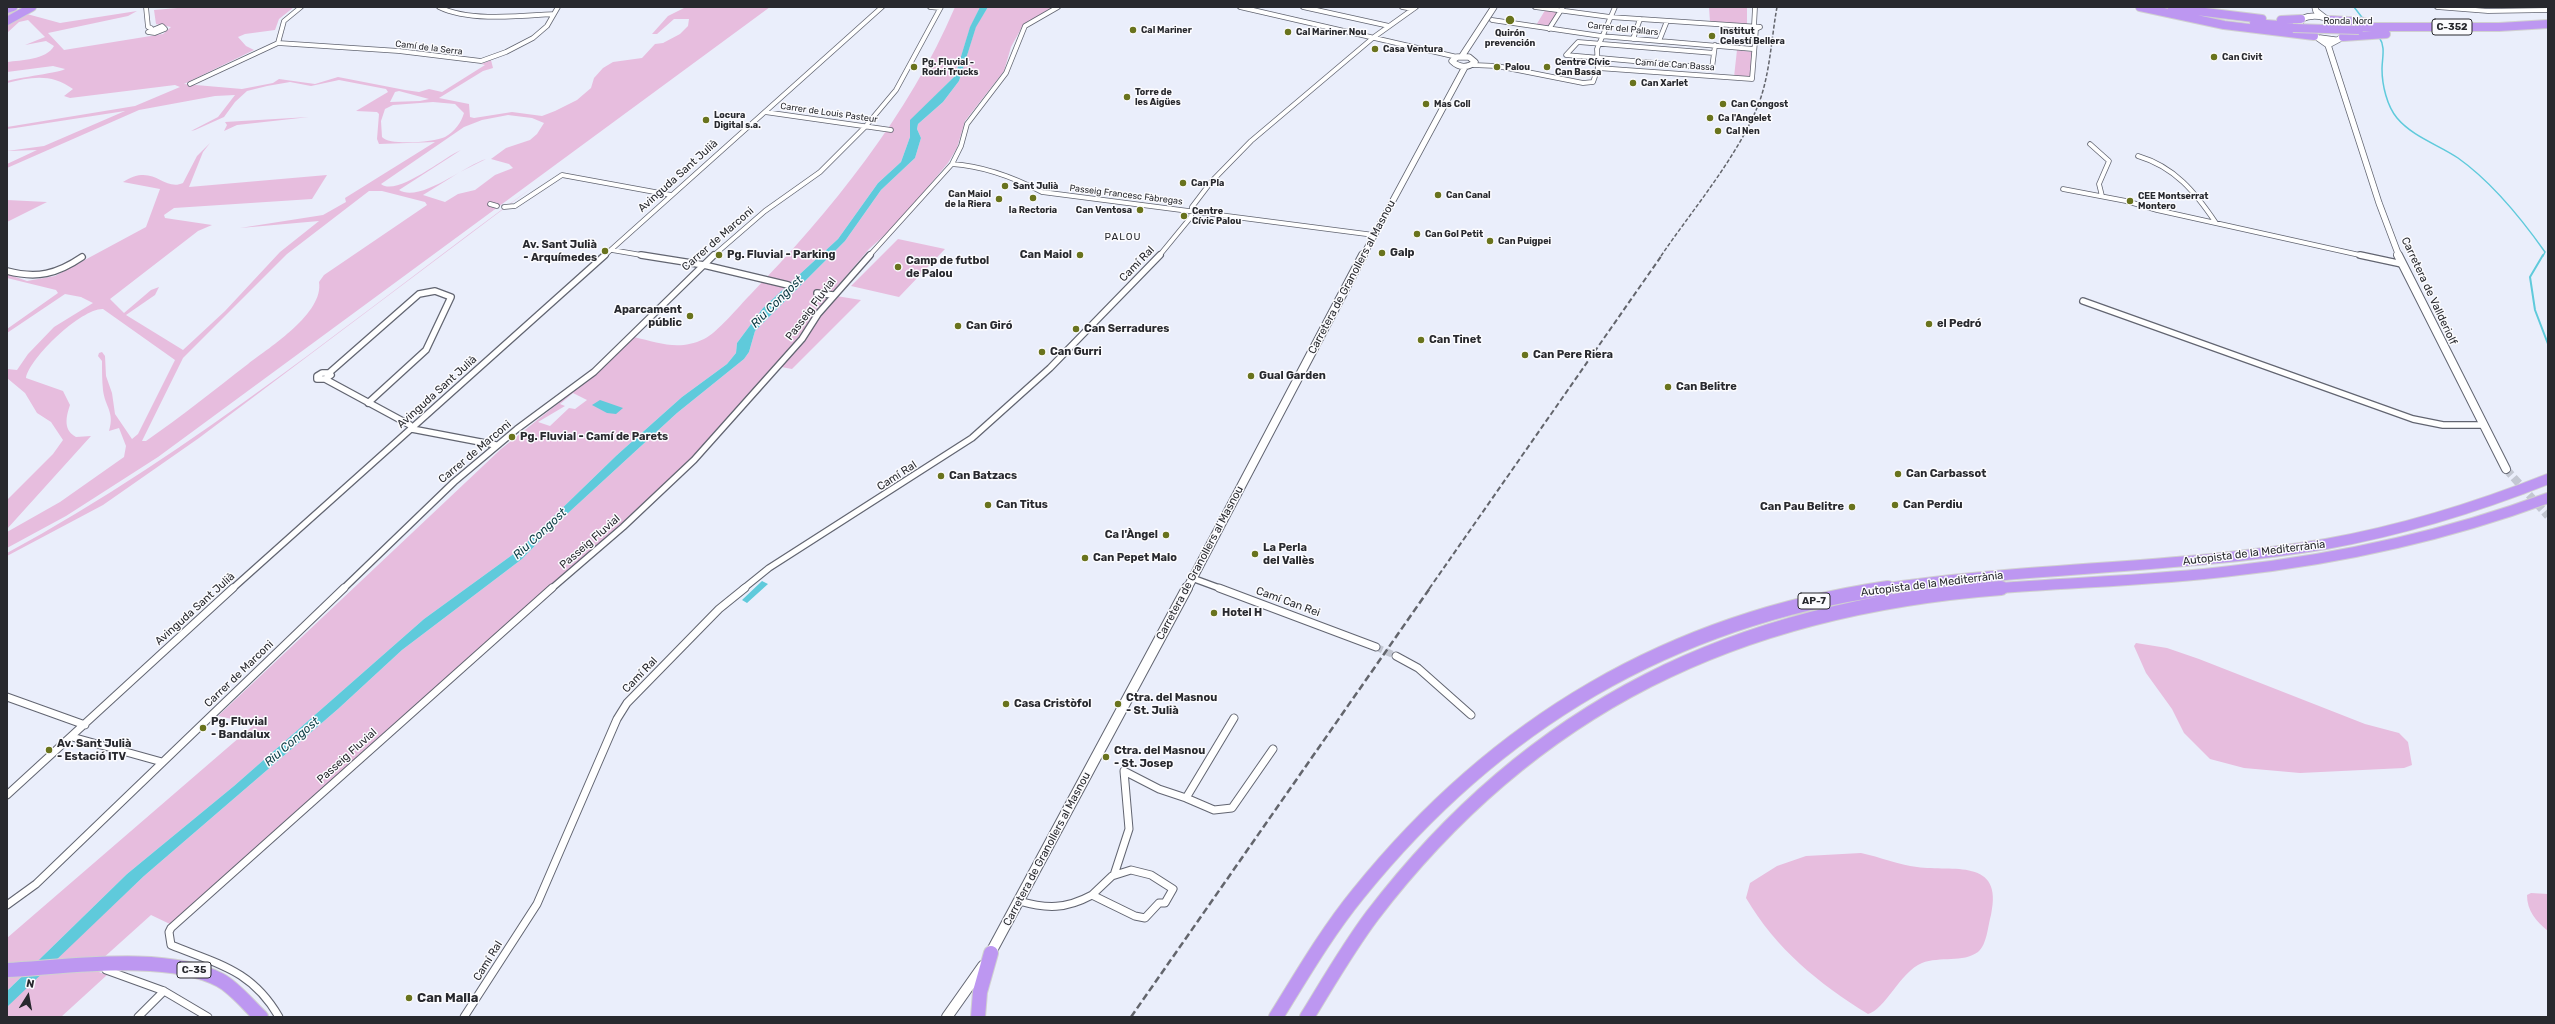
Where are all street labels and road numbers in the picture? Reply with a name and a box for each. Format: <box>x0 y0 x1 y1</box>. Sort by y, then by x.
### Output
street label: Ronda Nord <box>2323 16 2373 26</box>
road number: C-352 <box>2432 19 2472 35</box>
street label: Carrer del Pallars <box>1587 20 1659 38</box>
street label: Camí de la Serra <box>395 39 463 57</box>
street label: Camí de Can Bassa <box>1635 57 1715 73</box>
street label: Carrer de Louis Pasteur <box>780 101 878 125</box>
street label: Avinguda Sant Julià <box>636 137 720 215</box>
street label: Passeig Francesc Fàbregas <box>1069 183 1183 207</box>
street label: Carretera de Granollers al Masnou <box>1306 198 1398 356</box>
street label: Carrer de Marconi <box>679 204 757 274</box>
street label: Carretera de Vallderiolf <box>2398 235 2460 347</box>
street label: Camí Ral <box>1117 243 1157 285</box>
street label: Passeig Fluvial <box>783 275 839 343</box>
street label: Avinguda Sant Julià <box>395 353 479 431</box>
street label: Carrer de Marconi <box>436 418 514 486</box>
street label: Camí Ral <box>875 458 919 494</box>
street label: Carretera de Granollers al Masnou <box>1154 484 1246 642</box>
street label: Passeig Fluvial <box>557 512 623 572</box>
street label: Autopista de la Mediterrània <box>2182 538 2326 568</box>
street label: Autopista de la Mediterrània <box>1860 569 2004 599</box>
street label: Avinguda Sant Julià <box>153 570 237 648</box>
street label: Camí Can Rei <box>1254 584 1322 620</box>
road number: AP-7 <box>1798 593 1830 609</box>
street label: Carrer de Marconi <box>202 638 276 710</box>
street label: Camí Ral <box>620 654 660 696</box>
street label: Passeig Fluvial <box>315 726 379 786</box>
street label: Carretera de Granollers al Masnou <box>1001 770 1093 928</box>
street label: Camí Ral <box>471 939 505 983</box>
road number: C-35 <box>177 962 211 978</box>

